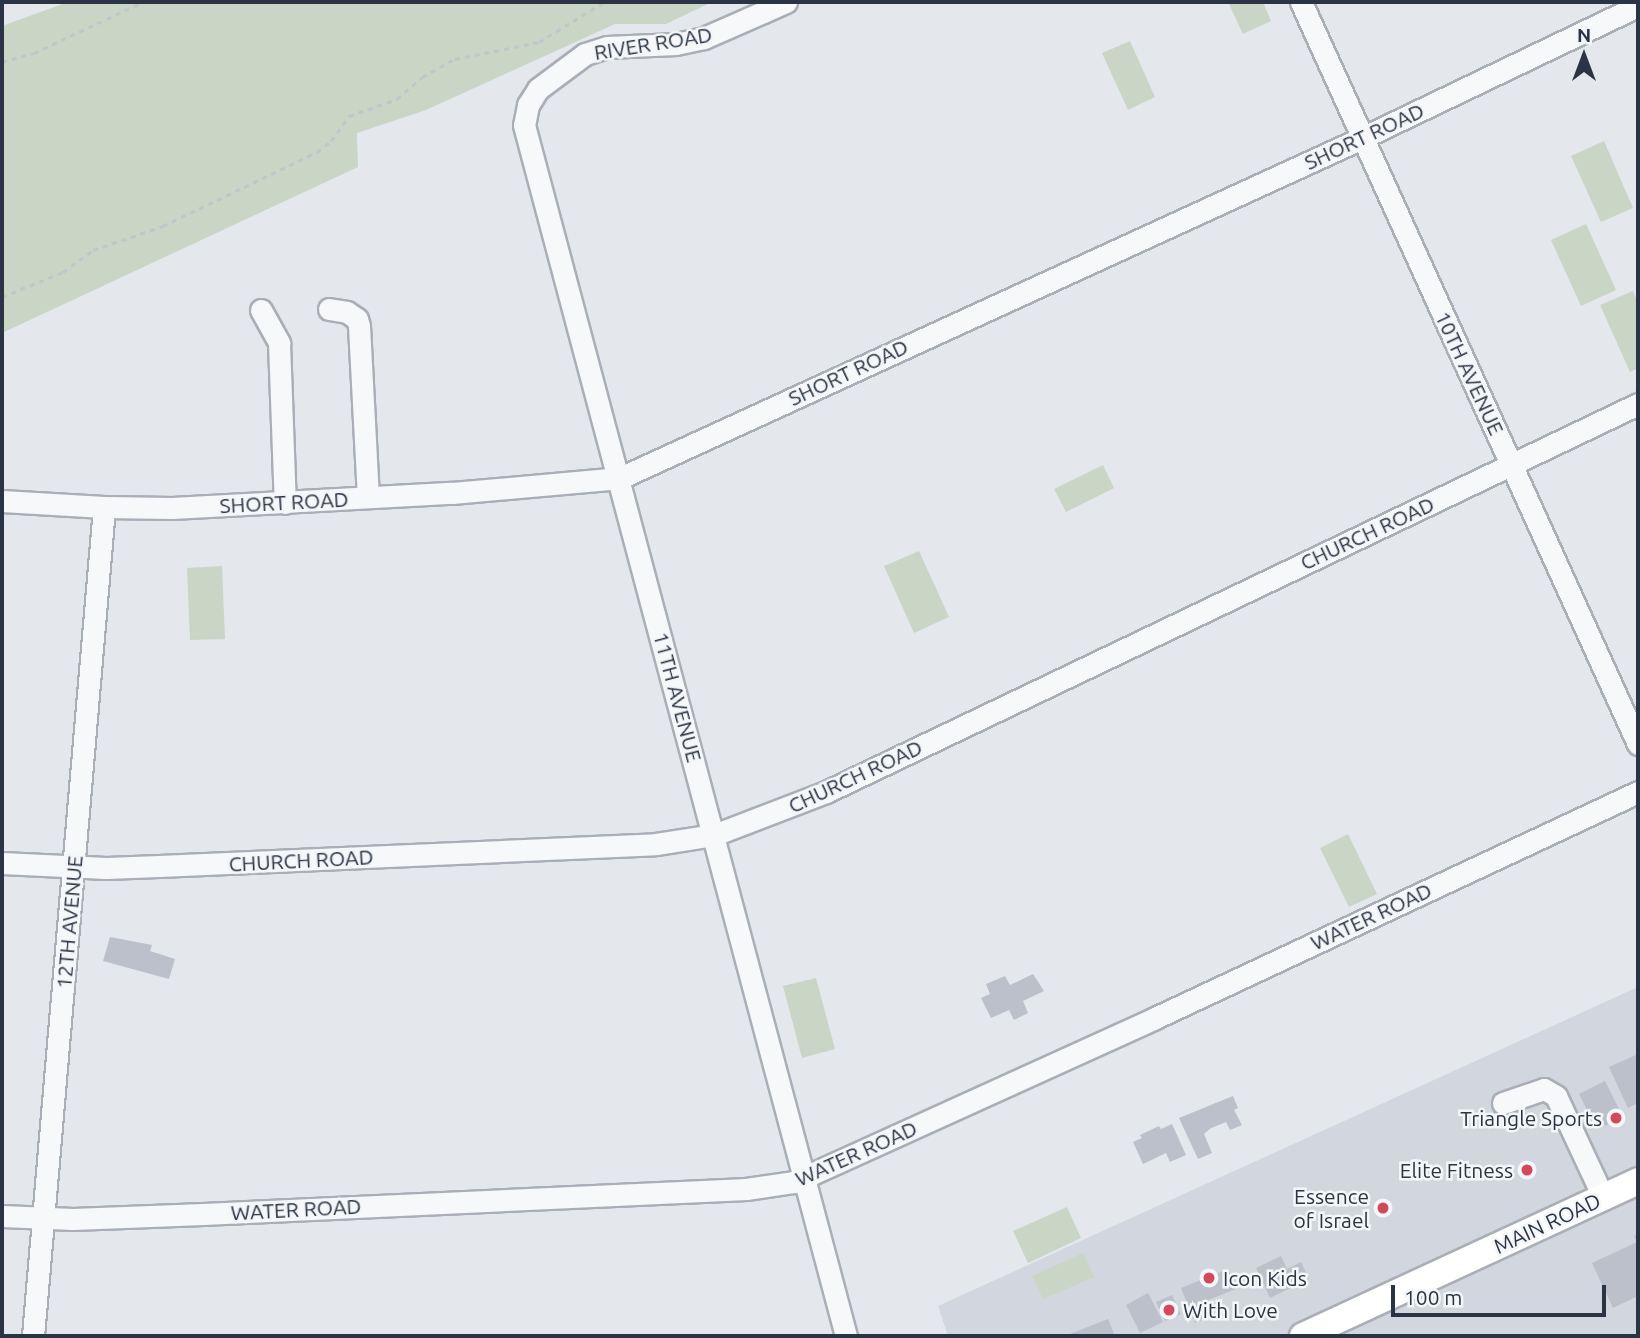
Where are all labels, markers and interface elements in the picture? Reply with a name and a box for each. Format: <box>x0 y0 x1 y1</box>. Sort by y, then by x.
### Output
street label: RIVER ROAD <box>592 21 714 65</box>
north arrow <box>1549 21 1619 91</box>
text: N <box>1577 24 1591 46</box>
street label: SHORT ROAD <box>1300 97 1428 175</box>
street label: 10TH AVENUE <box>1430 307 1510 439</box>
street label: SHORT ROAD <box>784 333 912 411</box>
street label: SHORT ROAD <box>219 486 349 518</box>
street label: CHURCH ROAD <box>1296 491 1438 575</box>
street label: 11TH AVENUE <box>649 629 707 765</box>
street label: CHURCH ROAD <box>784 734 926 818</box>
street label: CHURCH ROAD <box>228 844 374 876</box>
street label: 12TH AVENUE <box>51 854 87 990</box>
street label: WATER ROAD <box>1306 877 1436 955</box>
place label: Triangle Sports <box>1460 1105 1602 1131</box>
marker: Triangle Sports <box>1608 1110 1624 1126</box>
street label: WATER ROAD <box>791 1115 921 1191</box>
place label: Elite Fitness <box>1400 1157 1513 1183</box>
marker: Elite Fitness <box>1519 1162 1535 1178</box>
place label: Essence of Israel <box>1294 1183 1369 1233</box>
street label: MAIN ROAD <box>1490 1187 1604 1259</box>
street label: WATER ROAD <box>230 1193 362 1225</box>
marker: Essence of Israel <box>1375 1200 1391 1216</box>
place label: Icon Kids <box>1223 1265 1307 1291</box>
marker: Icon Kids <box>1201 1270 1217 1286</box>
scale bar <box>1395 1272 1610 1316</box>
text: 100 m <box>1404 1285 1462 1309</box>
place label: With Love <box>1183 1297 1278 1323</box>
marker: With Love <box>1161 1302 1177 1318</box>

